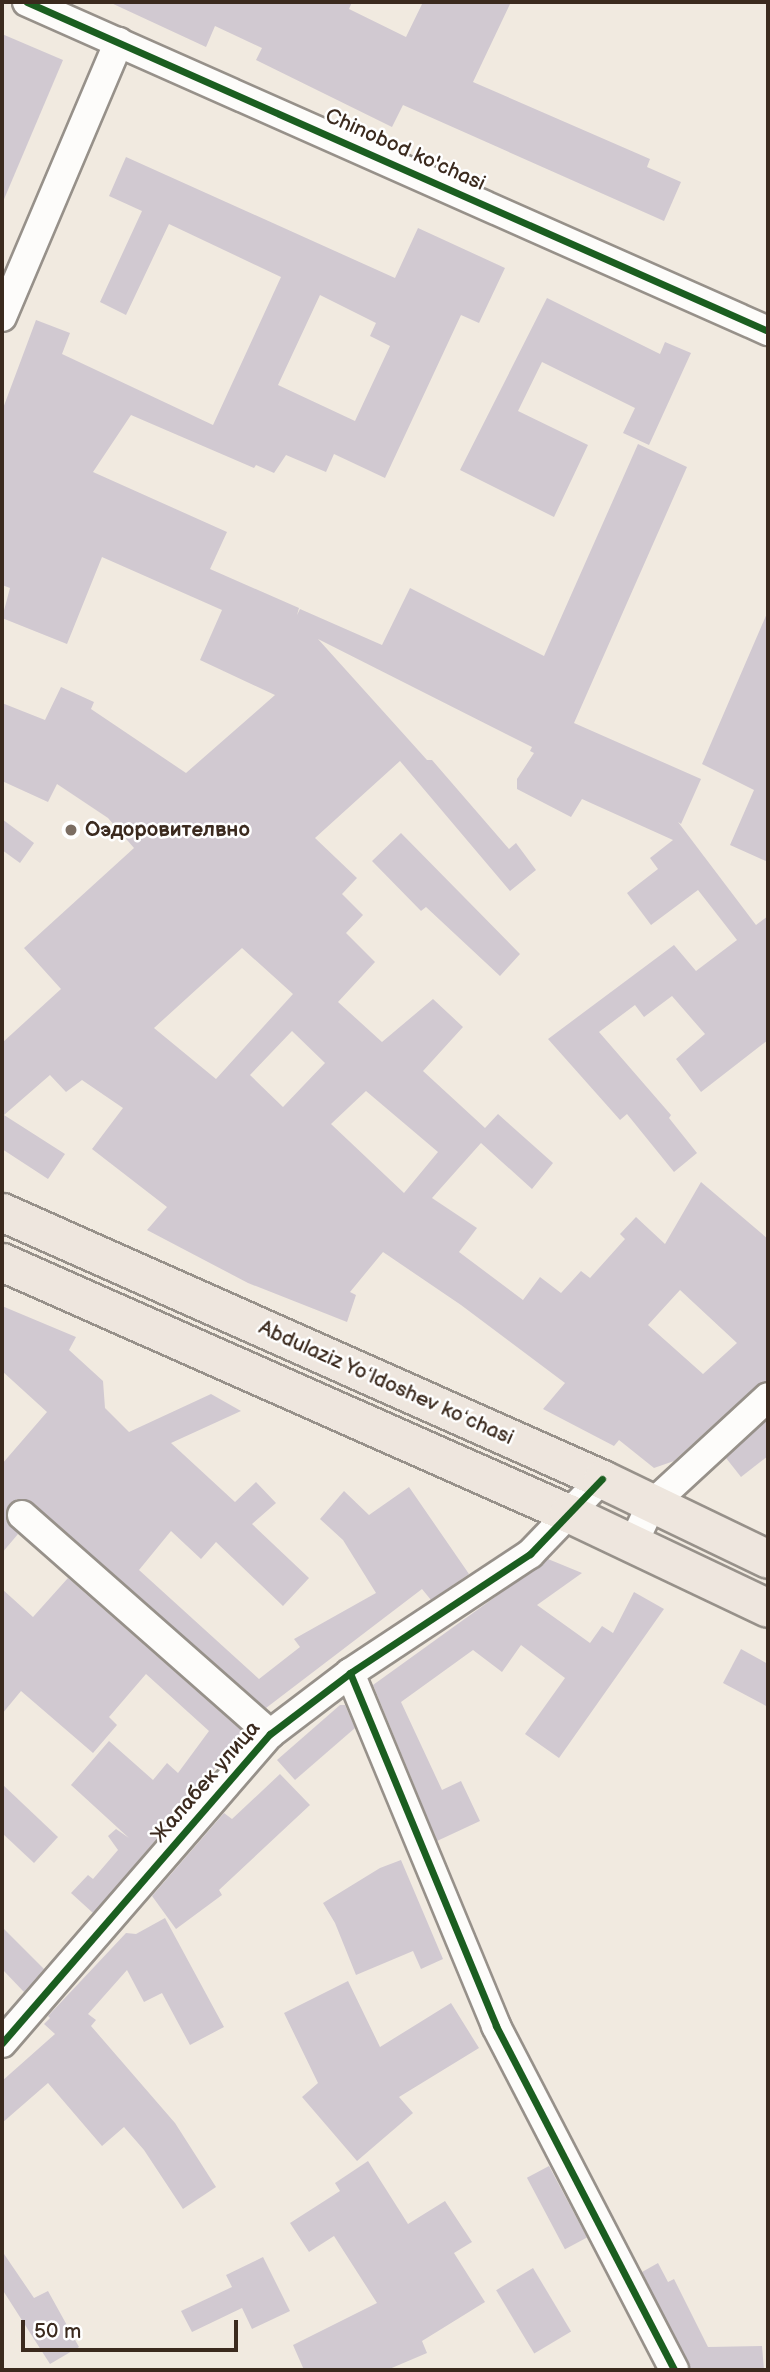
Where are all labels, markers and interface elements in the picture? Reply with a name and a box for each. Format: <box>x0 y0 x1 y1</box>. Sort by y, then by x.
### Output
street label: Chinobod ko'chasi <box>321 103 489 197</box>
place label: Оэдоровителвно <box>85 817 250 843</box>
marker: Оэдоровителвно <box>63 822 79 838</box>
street label: Abdulaziz Yoʻldoshev koʻchasi <box>254 1315 518 1451</box>
street label: Жалабек улица <box>146 1716 266 1848</box>
scale bar <box>24 2306 242 2350</box>
text: 50 m <box>34 2319 81 2344</box>

